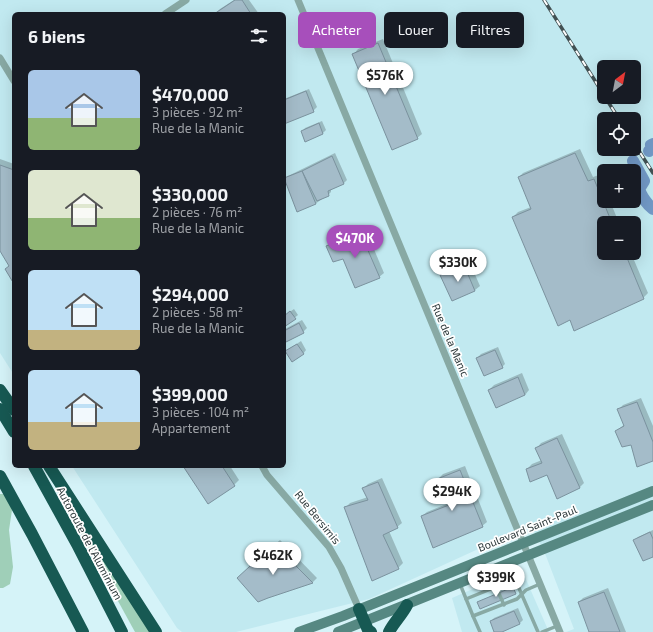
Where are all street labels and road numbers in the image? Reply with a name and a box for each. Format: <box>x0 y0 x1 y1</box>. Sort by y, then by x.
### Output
street label: Rue de la Manic <box>430 302 472 378</box>
street label: Autoroute de l'Aluminium <box>55 484 125 602</box>
street label: Rue Bersimis <box>293 488 344 547</box>
street label: Boulevard Saint-Paul <box>476 502 579 554</box>

